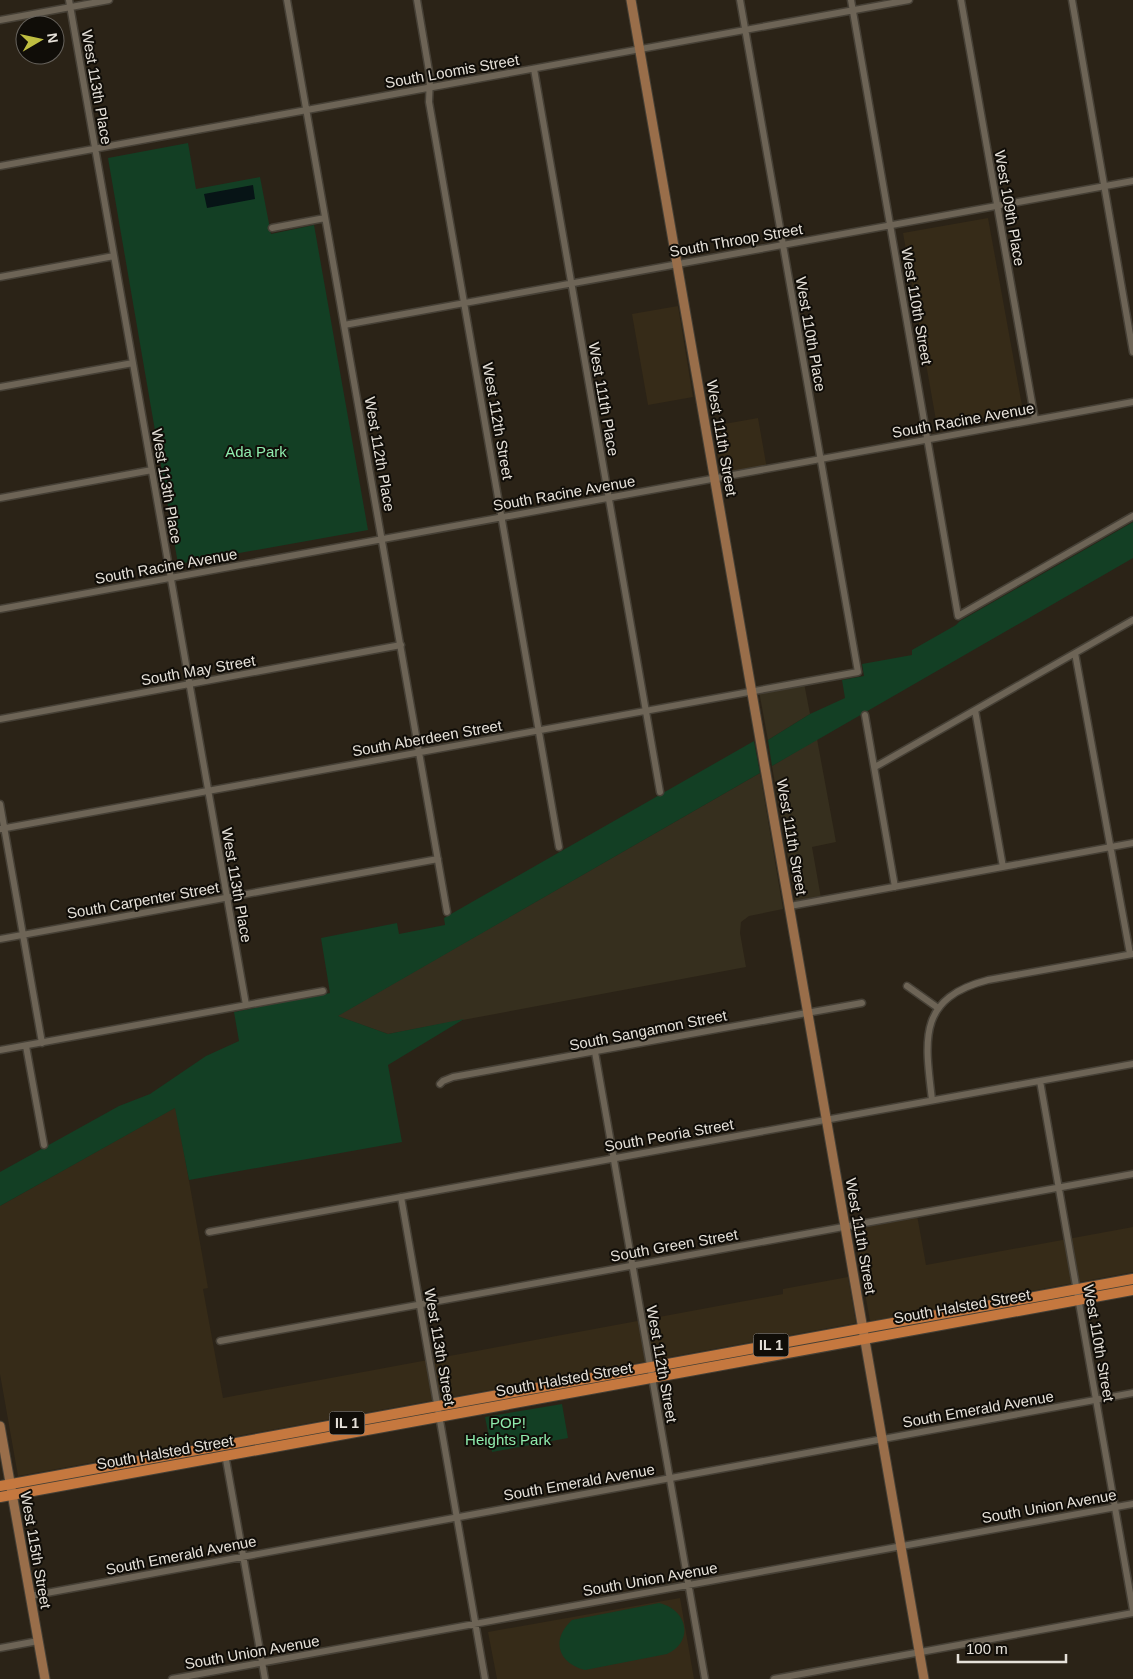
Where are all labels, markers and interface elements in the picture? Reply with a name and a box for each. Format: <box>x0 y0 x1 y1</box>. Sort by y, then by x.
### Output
north arrow <box>15 15 65 65</box>
street label: West 113th Place <box>79 28 115 146</box>
text: N <box>44 32 62 44</box>
street label: South Loomis Street <box>384 51 521 91</box>
street label: West 109th Place <box>991 149 1029 267</box>
street label: South Throop Street <box>668 220 805 260</box>
street label: West 110th Street <box>898 246 936 367</box>
street label: West 110th Place <box>793 275 829 393</box>
street label: West 111th Place <box>586 341 622 457</box>
street label: West 112th Street <box>479 361 517 482</box>
street label: West 111th Street <box>703 379 741 498</box>
street label: West 112th Place <box>362 395 398 513</box>
street label: South Racine Avenue <box>891 399 1035 441</box>
street label: West 113th Place <box>149 427 185 545</box>
park label: Ada Park <box>225 443 287 460</box>
street label: South Racine Avenue <box>492 472 636 514</box>
street label: South Racine Avenue <box>94 545 238 587</box>
street label: South May Street <box>139 651 257 688</box>
street label: South Aberdeen Street <box>351 716 504 760</box>
street label: West 111th Street <box>773 778 811 897</box>
street label: West 113th Place <box>219 826 255 944</box>
street label: South Carpenter Street <box>66 878 221 922</box>
street label: South Sangamon Street <box>568 1006 729 1054</box>
street label: South Peoria Street <box>603 1115 736 1155</box>
street label: West 111th Street <box>842 1177 880 1296</box>
street label: South Green Street <box>609 1225 740 1265</box>
street label: West 110th Street <box>1080 1283 1118 1404</box>
street label: South Halsted Street <box>892 1285 1032 1326</box>
street label: West 113th Street <box>421 1287 459 1408</box>
street label: West 112th Street <box>643 1304 681 1425</box>
road number: IL 1 <box>754 1334 788 1356</box>
street label: South Halsted Street <box>494 1358 634 1399</box>
street label: South Emerald Avenue <box>901 1387 1055 1431</box>
road number: IL 1 <box>330 1412 364 1435</box>
park label: POP! Heights Park <box>465 1414 551 1448</box>
street label: South Halsted Street <box>95 1431 235 1472</box>
street label: South Emerald Avenue <box>502 1460 656 1504</box>
street label: South Union Avenue <box>980 1486 1118 1526</box>
street label: West 115th Street <box>17 1490 55 1611</box>
street label: South Emerald Avenue <box>104 1532 258 1578</box>
street label: South Union Avenue <box>581 1559 719 1599</box>
street label: South Union Avenue <box>183 1632 321 1672</box>
scale bar <box>958 1632 1066 1664</box>
text: 100 m <box>966 1640 1008 1657</box>

